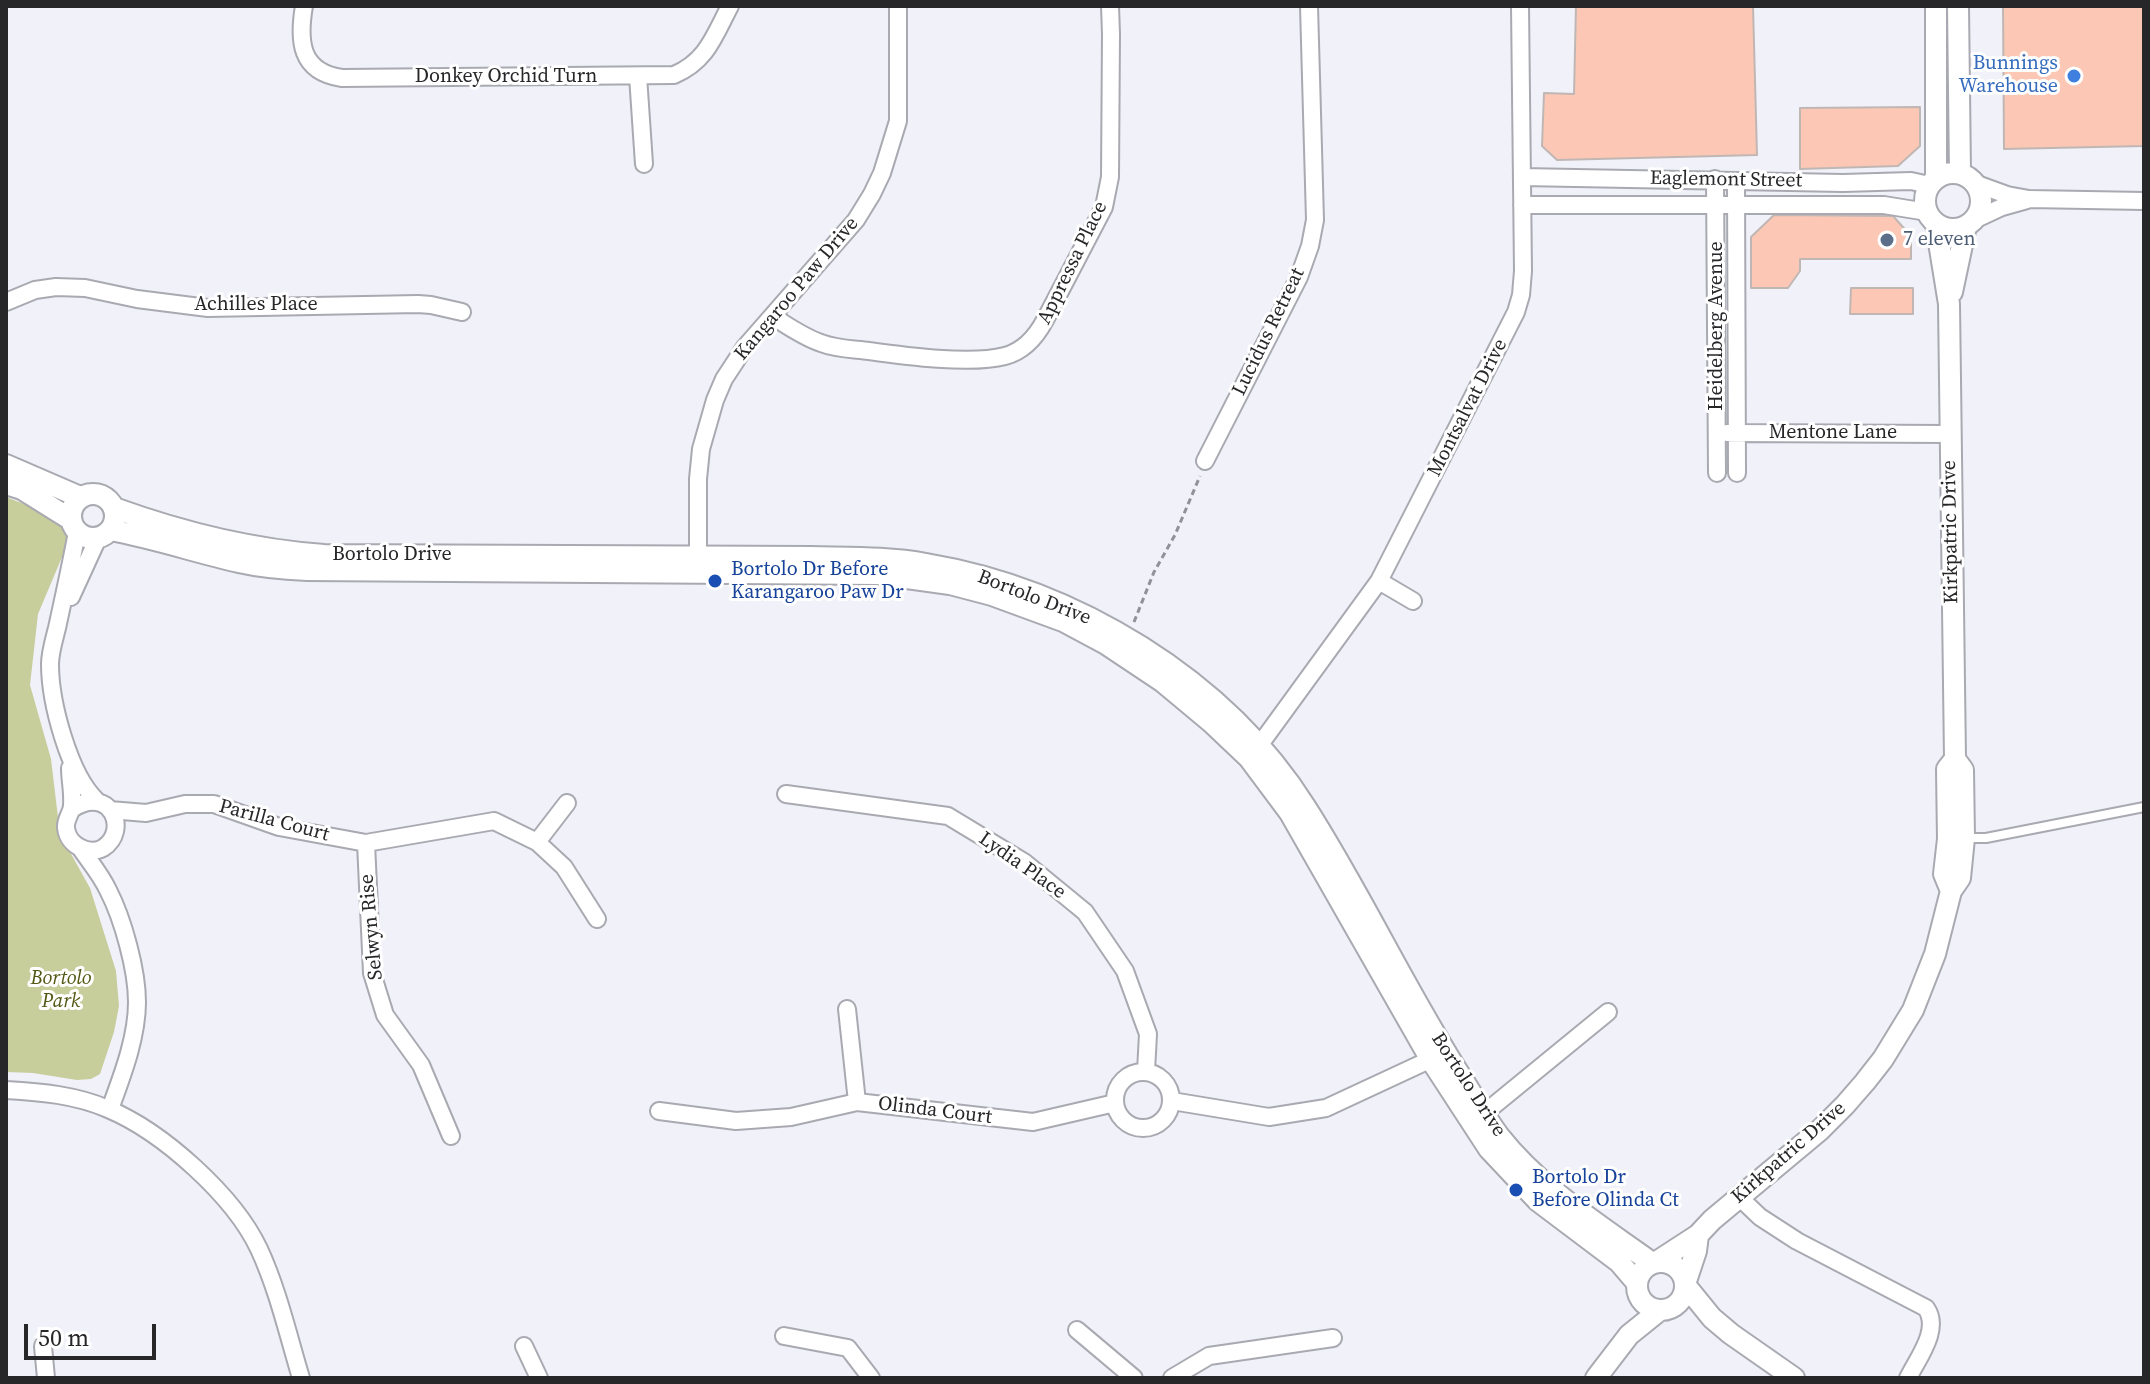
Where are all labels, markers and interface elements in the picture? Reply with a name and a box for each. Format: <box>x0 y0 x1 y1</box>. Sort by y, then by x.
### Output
place label: Bunnings Warehouse <box>1958 52 2058 99</box>
street label: Donkey Orchid Turn <box>415 65 597 89</box>
marker: Bunnings Warehouse <box>2065 67 2083 85</box>
street label: Eaglemont Street <box>1650 167 1802 193</box>
street label: Appressa Place <box>1033 197 1113 329</box>
street label: Kangaroo Paw Drive <box>730 212 864 366</box>
place label: 7 eleven <box>1903 228 1976 252</box>
marker: 7 eleven <box>1878 231 1896 249</box>
street label: Heidelberg Avenue <box>1705 241 1729 411</box>
street label: Lucidus Retreat <box>1228 264 1310 400</box>
street label: Achilles Place <box>194 293 318 317</box>
street label: Montsalvat Drive <box>1423 335 1513 481</box>
street label: Mentone Lane <box>1769 421 1897 445</box>
street label: Kirkpatric Drive <box>1938 460 1964 604</box>
street label: Bortolo Drive <box>332 543 452 567</box>
place label: Bortolo Dr Before Karangaroo Paw Dr <box>731 558 904 605</box>
street label: Bortolo Drive <box>974 565 1094 631</box>
marker: Bortolo Dr Before Karangaroo Paw Dr <box>706 572 724 590</box>
street label: Parilla Court <box>216 795 332 847</box>
street label: Lydia Place <box>974 827 1070 905</box>
street label: Selwyn Rise <box>355 873 389 981</box>
park label: Bortolo Park <box>30 967 92 1014</box>
street label: Bortolo Drive <box>1425 1028 1511 1142</box>
street label: Olinda Court <box>877 1092 993 1130</box>
street label: Kirkpatric Drive <box>1727 1097 1851 1209</box>
place label: Bortolo Dr Before Olinda Ct <box>1532 1166 1679 1213</box>
marker: Bortolo Dr Before Olinda Ct <box>1507 1181 1525 1199</box>
scale bar <box>28 1308 160 1358</box>
text: 50 m <box>38 1321 89 1354</box>

